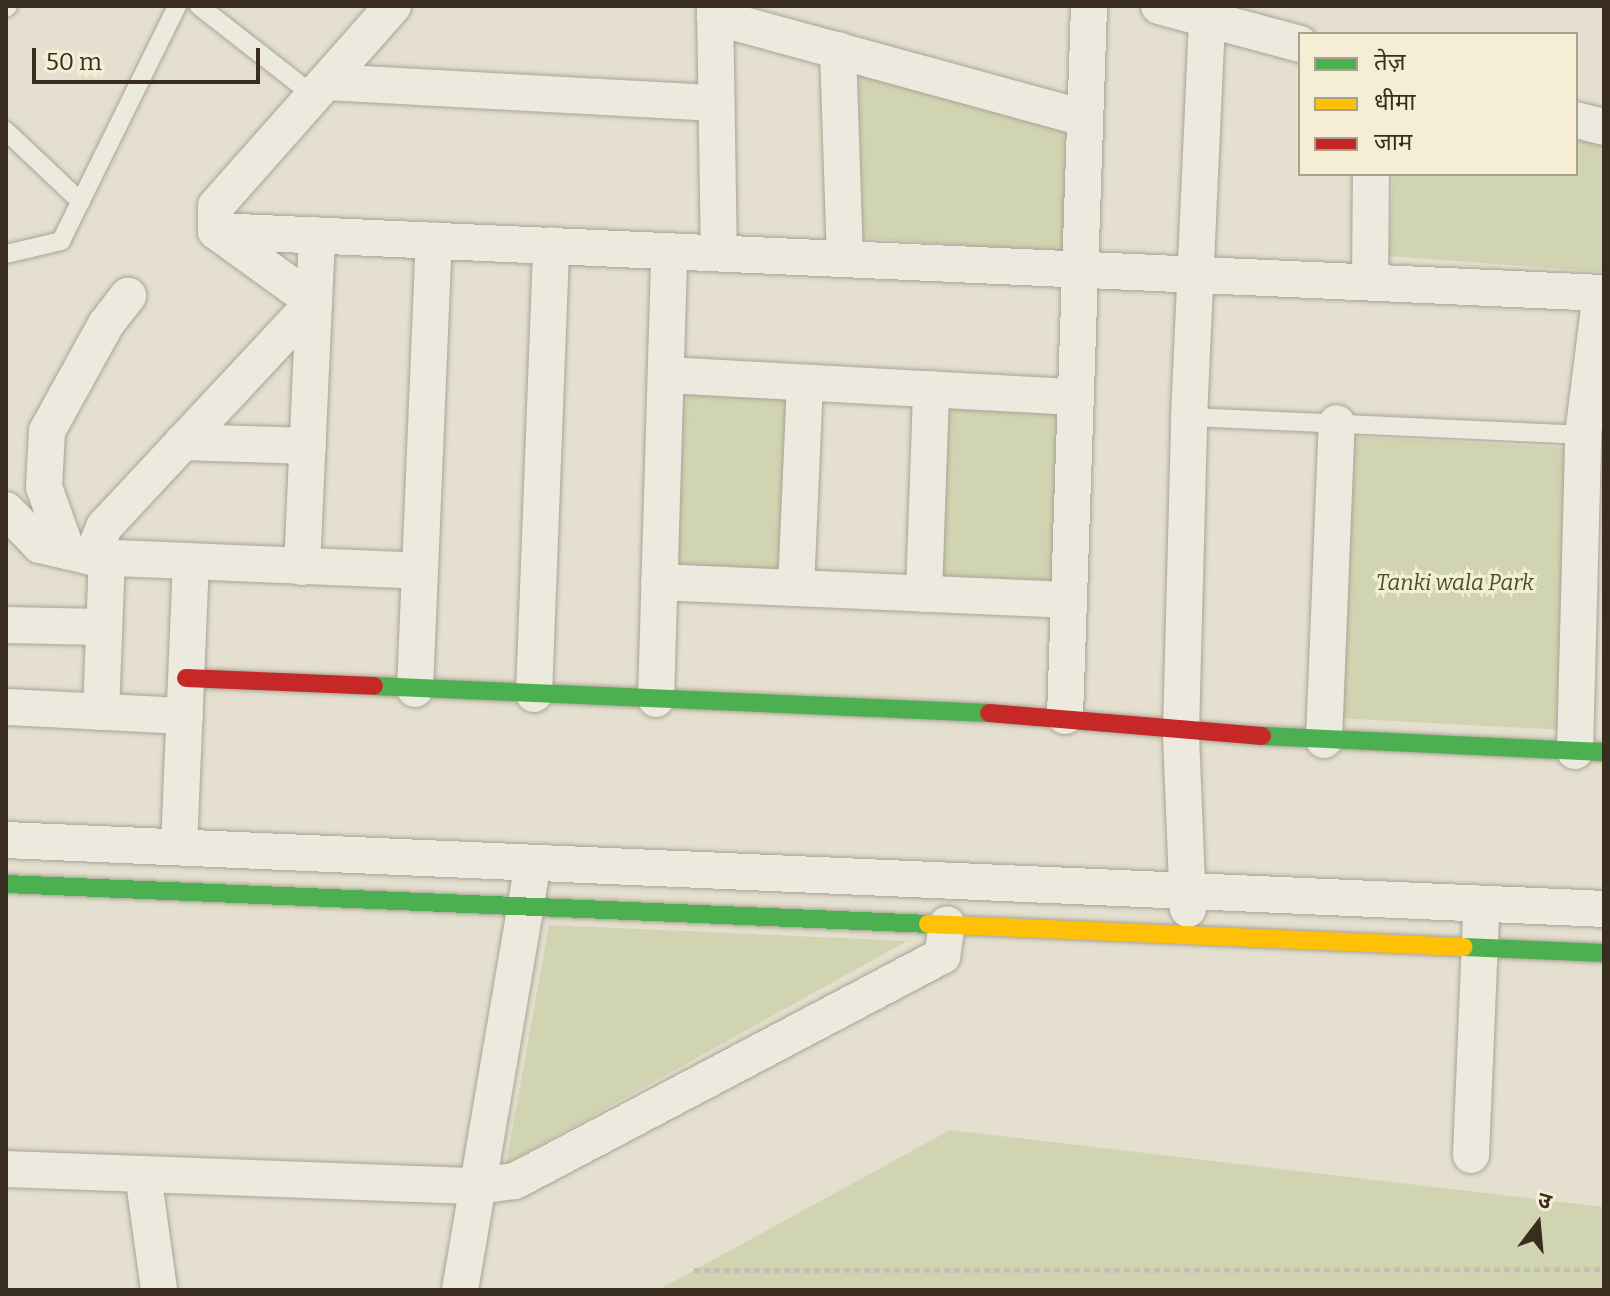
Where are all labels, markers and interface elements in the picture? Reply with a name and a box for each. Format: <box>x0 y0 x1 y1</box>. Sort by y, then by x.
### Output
scale bar <box>36 32 264 82</box>
legend <box>1298 32 1578 176</box>
text: 50 m <box>46 48 102 76</box>
text: तेज़ <box>1374 48 1406 76</box>
text: धीमा <box>1374 88 1416 116</box>
text: जाम <box>1374 128 1412 156</box>
park label: Tanki wala Park <box>1376 570 1534 596</box>
north arrow <box>1498 1184 1578 1264</box>
text: उ <box>1535 1186 1555 1215</box>

